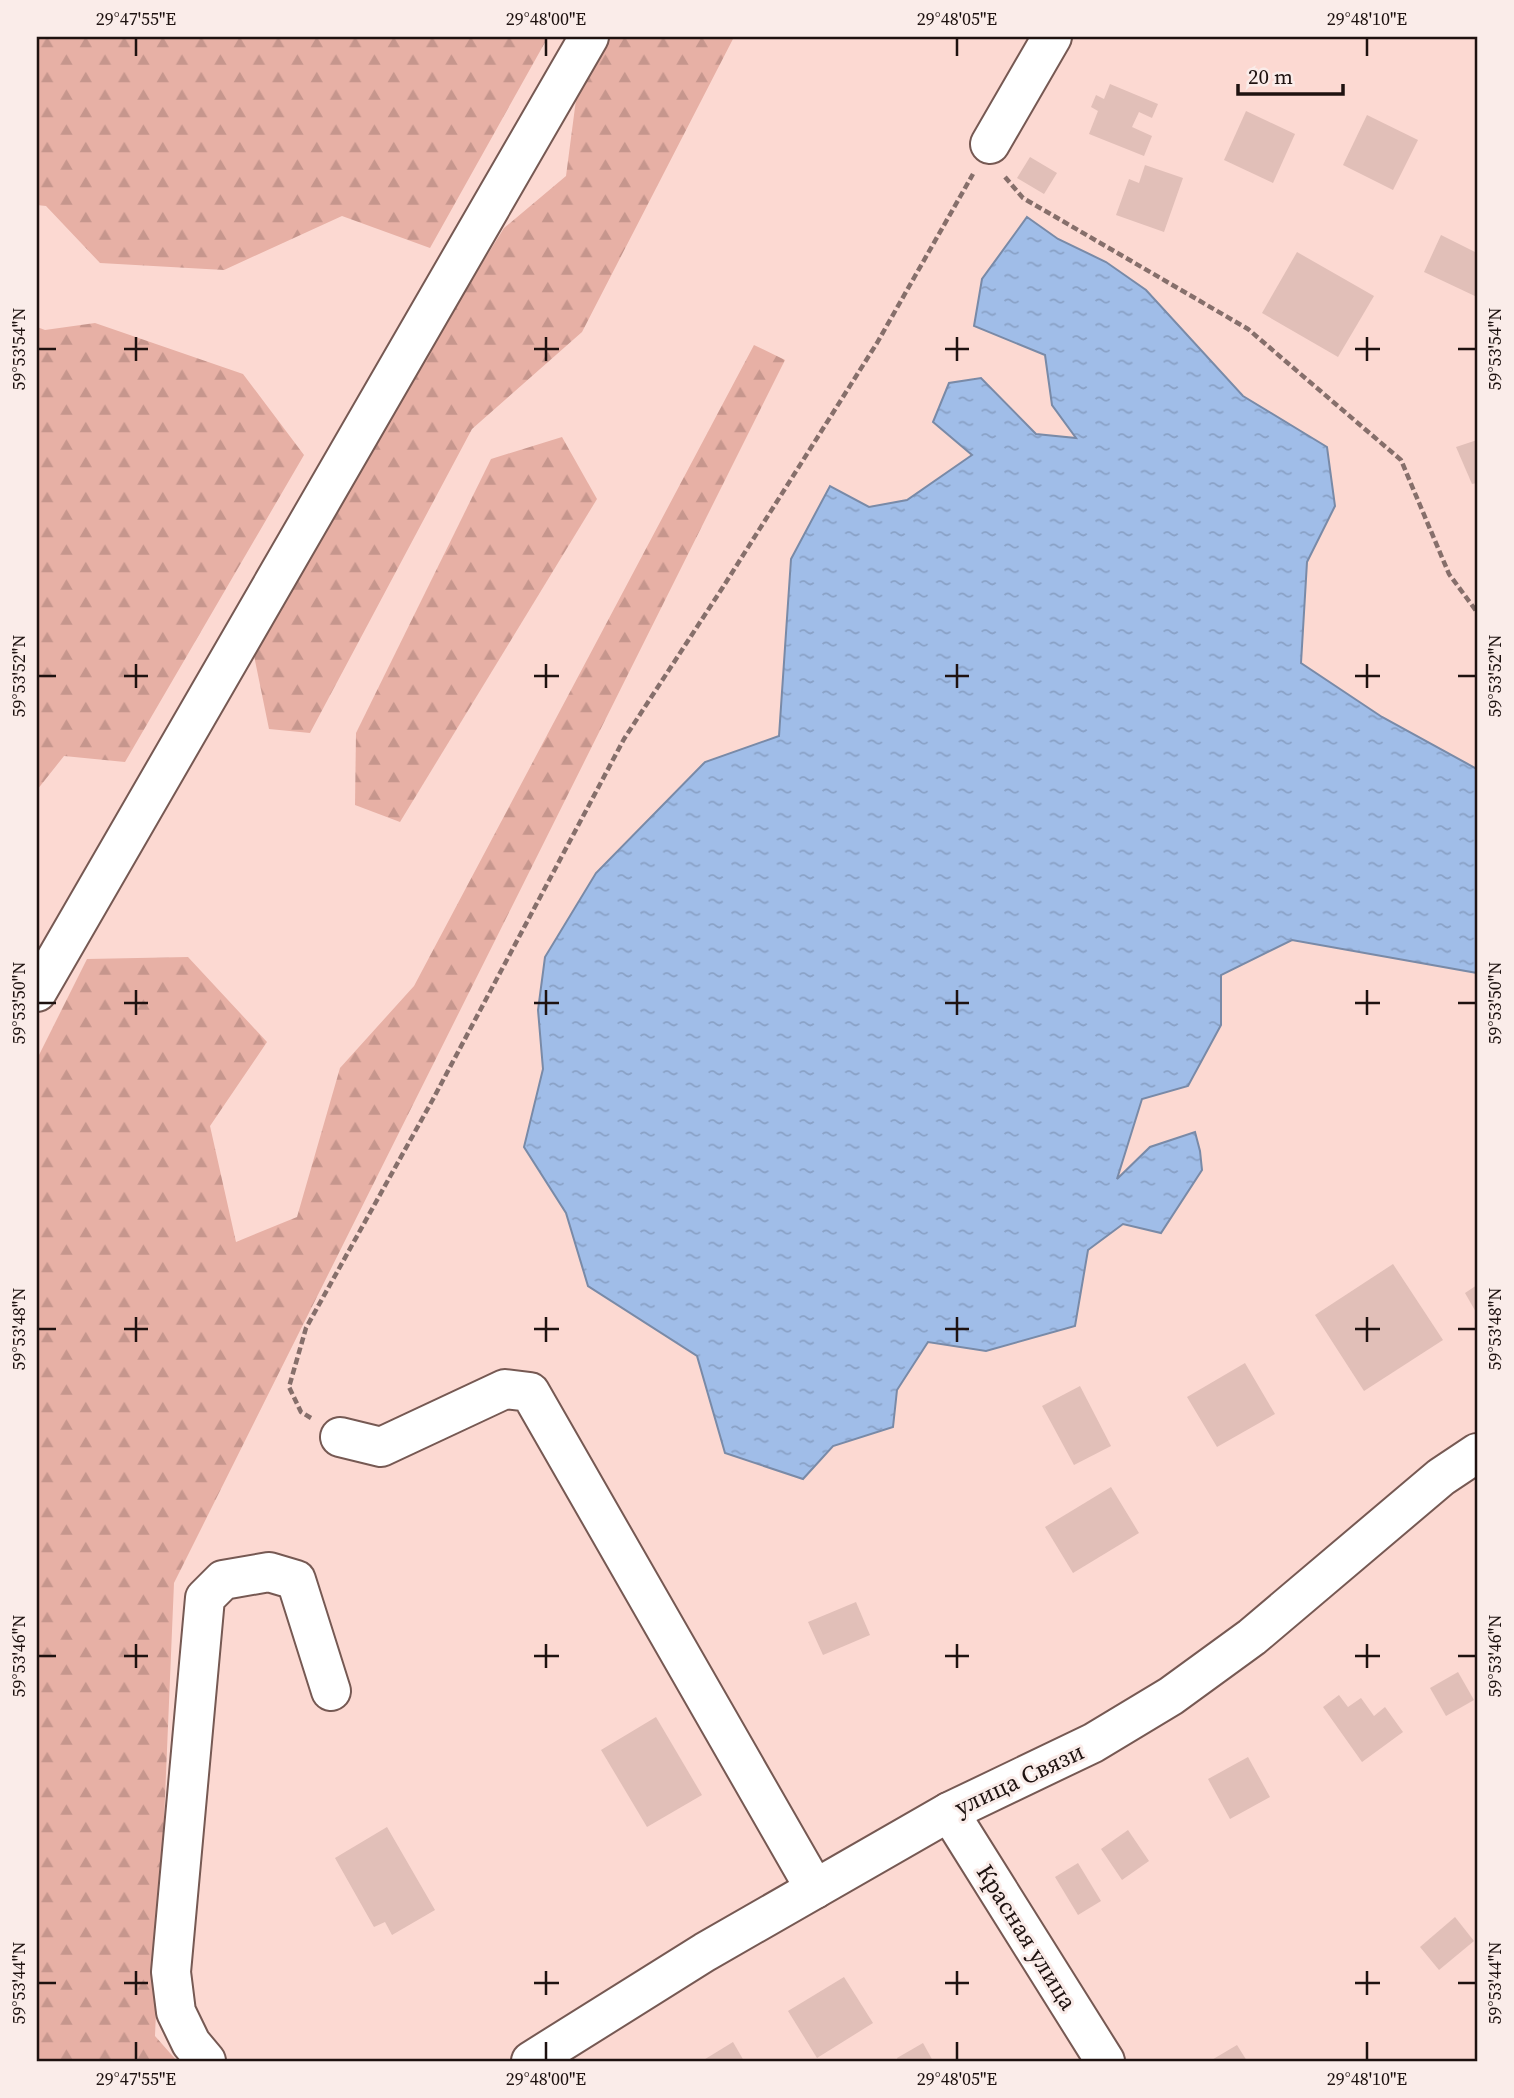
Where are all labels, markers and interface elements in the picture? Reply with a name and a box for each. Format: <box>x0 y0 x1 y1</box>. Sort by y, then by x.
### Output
text: 29°47'55"E <box>96 6 176 31</box>
text: 29°48'00"E <box>506 6 586 31</box>
text: 29°48'05"E <box>917 6 997 31</box>
text: 29°48'10"E <box>1327 6 1407 31</box>
scale bar <box>1238 52 1342 96</box>
text: 20 m <box>1248 62 1293 91</box>
text: 59°53'54"N <box>6 308 31 390</box>
text: 59°53'54"N <box>1482 308 1507 390</box>
text: 59°53'52"N <box>6 635 31 717</box>
text: 59°53'52"N <box>1482 635 1507 717</box>
text: 59°53'50"N <box>6 962 31 1044</box>
text: 59°53'50"N <box>1482 962 1507 1044</box>
text: 59°53'48"N <box>6 1288 31 1370</box>
text: 59°53'48"N <box>1482 1288 1507 1370</box>
text: 59°53'46"N <box>6 1615 31 1697</box>
text: 59°53'46"N <box>1482 1615 1507 1697</box>
street label: улица Связи <box>949 1735 1089 1823</box>
street label: Красная улица <box>969 1858 1085 2017</box>
text: 59°53'44"N <box>6 1942 31 2024</box>
text: 59°53'44"N <box>1482 1942 1507 2024</box>
text: 29°47'55"E <box>96 2066 176 2091</box>
text: 29°48'00"E <box>506 2066 586 2091</box>
text: 29°48'05"E <box>917 2066 997 2091</box>
text: 29°48'10"E <box>1327 2066 1407 2091</box>

